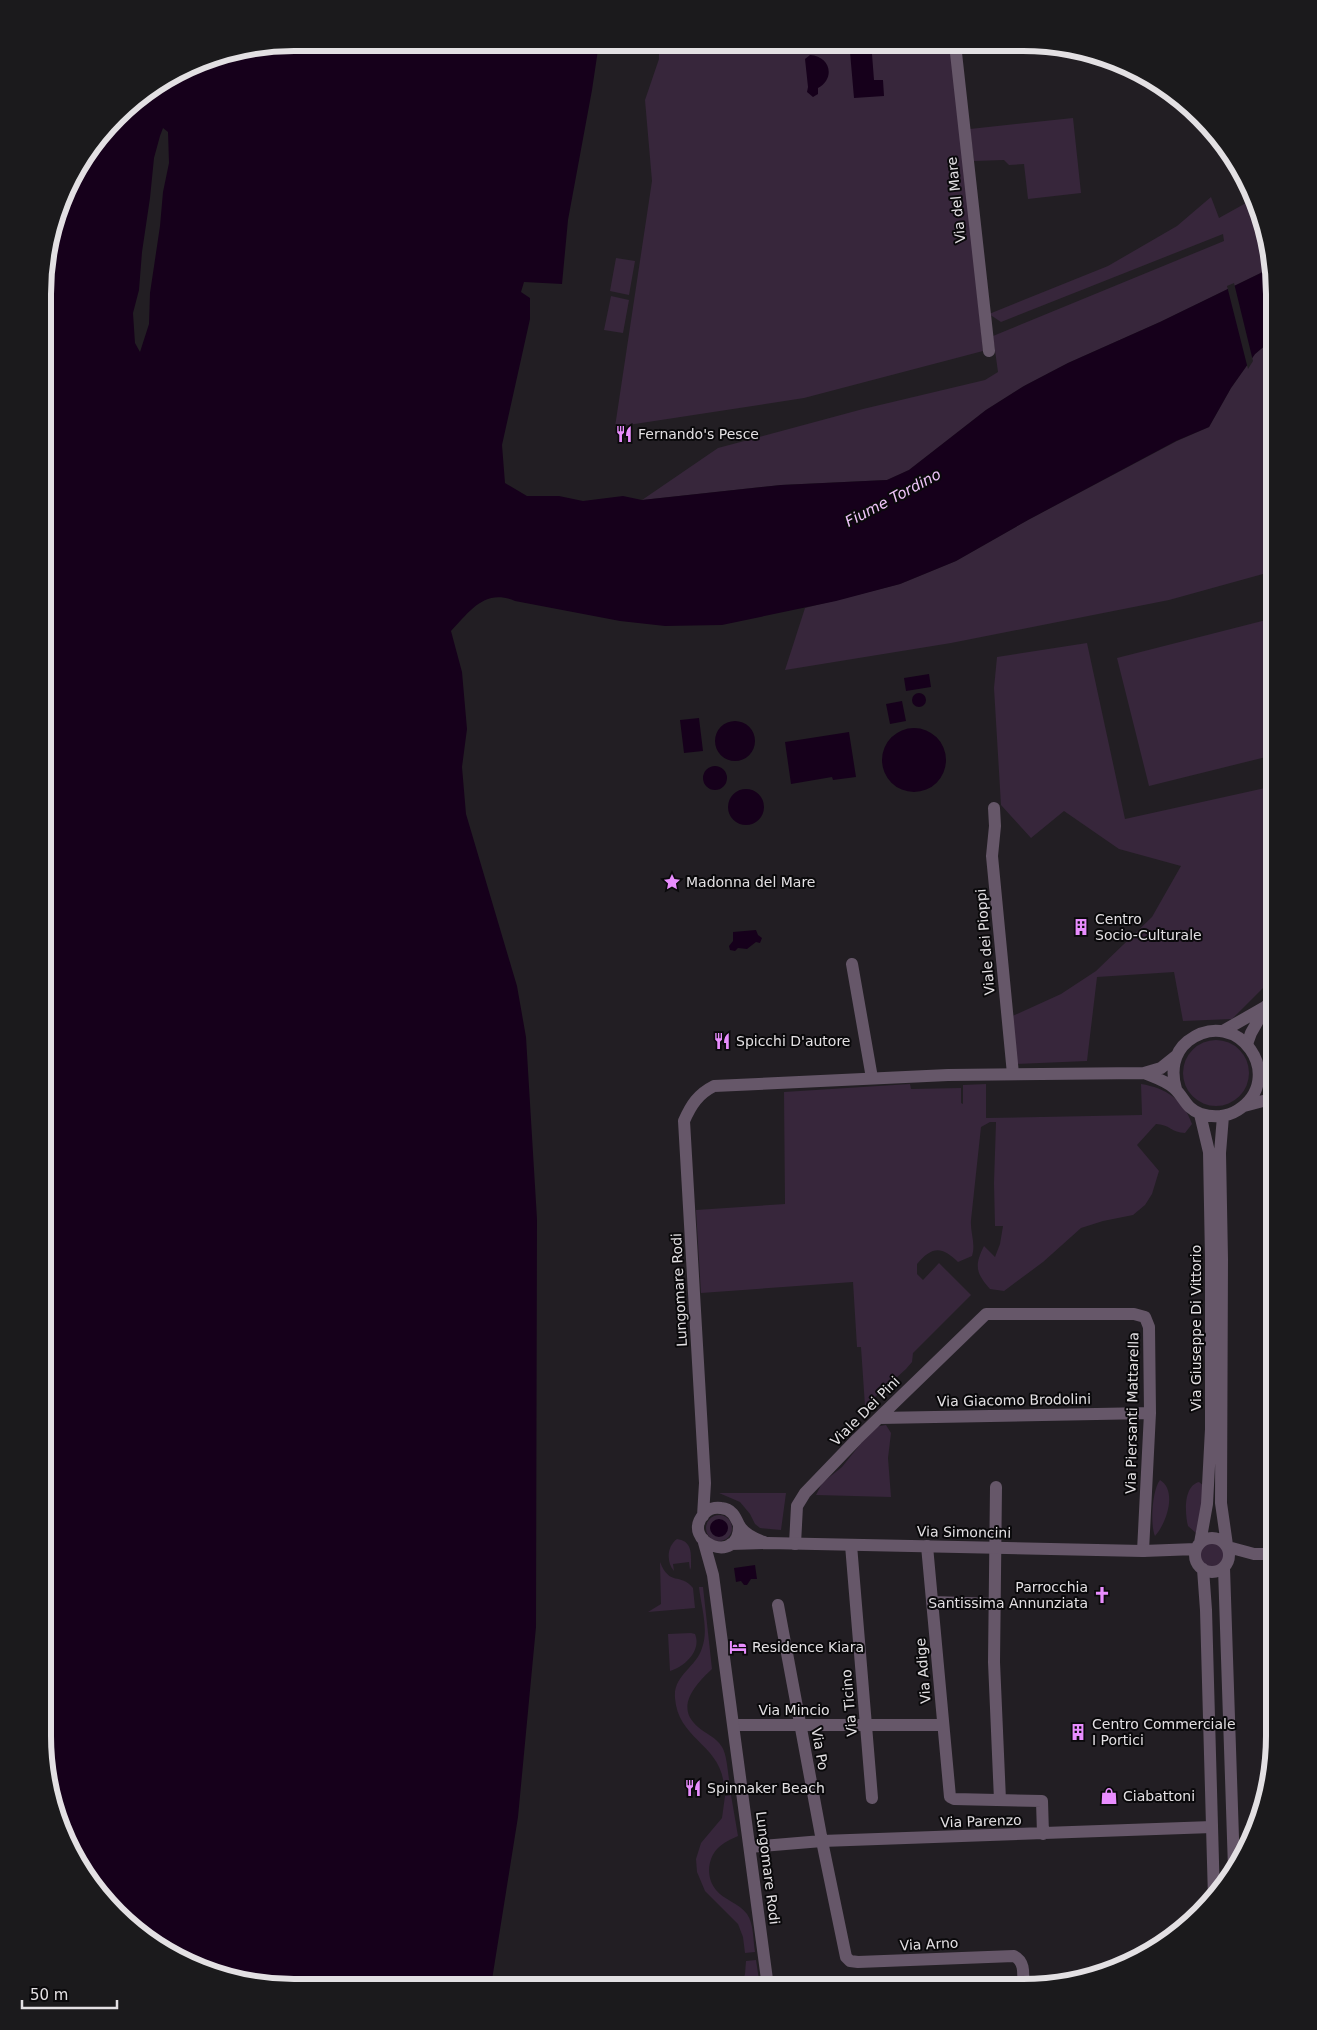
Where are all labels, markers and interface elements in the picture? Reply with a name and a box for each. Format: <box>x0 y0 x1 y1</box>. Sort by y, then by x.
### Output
street label: Via del Mare <box>944 156 968 244</box>
restaurant icon: Fernando's Pesce <box>614 424 634 444</box>
place label: Fernando's Pesce <box>638 426 759 442</box>
water label: Fiume Tordino <box>842 465 944 531</box>
place icon: Madonna del Mare <box>662 872 682 892</box>
place label: Madonna del Mare <box>686 874 815 890</box>
street label: Viale dei Pioppi <box>972 888 998 996</box>
place label: Centro Socio-Culturale <box>1095 911 1202 943</box>
building icon: Centro Socio-Culturale <box>1071 917 1091 937</box>
restaurant icon: Spicchi D'autore <box>712 1031 732 1051</box>
place label: Spicchi D'autore <box>736 1033 850 1049</box>
street label: Lungomare Rodi <box>668 1233 690 1347</box>
street label: Via Giuseppe Di Vittorio <box>1188 1245 1204 1411</box>
street label: Via Piersanti Mattarella <box>1123 1332 1141 1494</box>
street label: Viale Dei Pini <box>827 1373 903 1449</box>
street label: Via Giacomo Brodolini <box>937 1391 1091 1409</box>
street label: Via Simoncini <box>917 1523 1011 1541</box>
place label: Parrocchia Santissima Annunziata <box>928 1579 1088 1611</box>
church icon: Parrocchia Santissima Annunziata <box>1092 1585 1112 1605</box>
hotel icon: Residence Kiara <box>728 1637 748 1657</box>
street label: Via Adige <box>912 1638 934 1704</box>
place label: Residence Kiara <box>752 1639 864 1655</box>
street label: Via Ticino <box>838 1669 860 1737</box>
street label: Via Mincio <box>758 1702 830 1718</box>
place label: Centro Commerciale I Portici <box>1092 1716 1236 1748</box>
building icon: Centro Commerciale I Portici <box>1068 1722 1088 1742</box>
street label: Via Po <box>808 1727 832 1771</box>
restaurant icon: Spinnaker Beach <box>683 1778 703 1798</box>
place label: Spinnaker Beach <box>707 1780 825 1796</box>
shop icon: Ciabattoni <box>1099 1786 1119 1806</box>
place label: Ciabattoni <box>1123 1788 1195 1804</box>
street label: Lungomare Rodi <box>753 1810 783 1926</box>
street label: Via Parenzo <box>940 1812 1022 1830</box>
street label: Via Arno <box>899 1934 959 1954</box>
scale bar <box>22 1978 118 2010</box>
text: 50 m <box>30 1986 68 2004</box>

